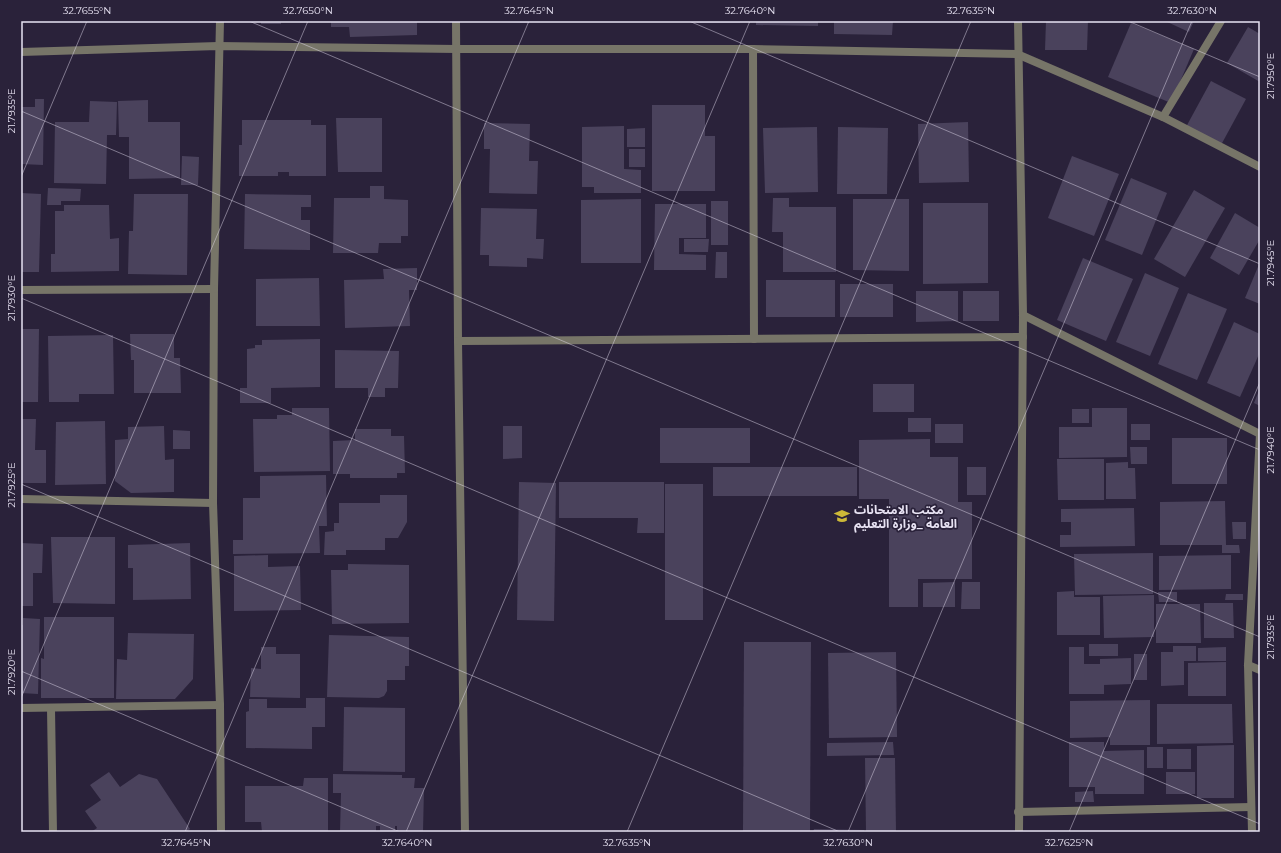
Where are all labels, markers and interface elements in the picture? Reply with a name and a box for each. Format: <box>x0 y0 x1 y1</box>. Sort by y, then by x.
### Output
text: 32.7655°N <box>63 4 111 17</box>
text: 32.7650°N <box>283 4 333 17</box>
text: 32.7645°N <box>504 4 554 17</box>
text: 32.7640°N <box>725 4 775 17</box>
text: 32.7635°N <box>947 4 995 17</box>
text: 32.7630°N <box>1167 4 1217 17</box>
text: 21.7950°E <box>1264 52 1277 99</box>
text: 21.7935°E <box>5 88 18 134</box>
text: 21.7945°E <box>1264 240 1277 286</box>
text: 21.7930°E <box>5 275 18 321</box>
text: 21.7940°E <box>1264 426 1277 474</box>
text: 21.7925°E <box>5 462 18 508</box>
place label: مكتب الامتحانات العامة _وزارة التعليم <box>854 502 957 533</box>
school or university icon: مكتب الامتحانات العامة _وزارة التعليم <box>833 507 851 525</box>
text: 21.7935°E <box>1264 614 1277 660</box>
text: 21.7920°E <box>5 648 18 695</box>
text: 32.7645°N <box>161 836 211 849</box>
text: 32.7640°N <box>382 836 432 849</box>
text: 32.7635°N <box>603 836 651 849</box>
text: 32.7630°N <box>823 836 873 849</box>
text: 32.7625°N <box>1045 836 1093 849</box>

